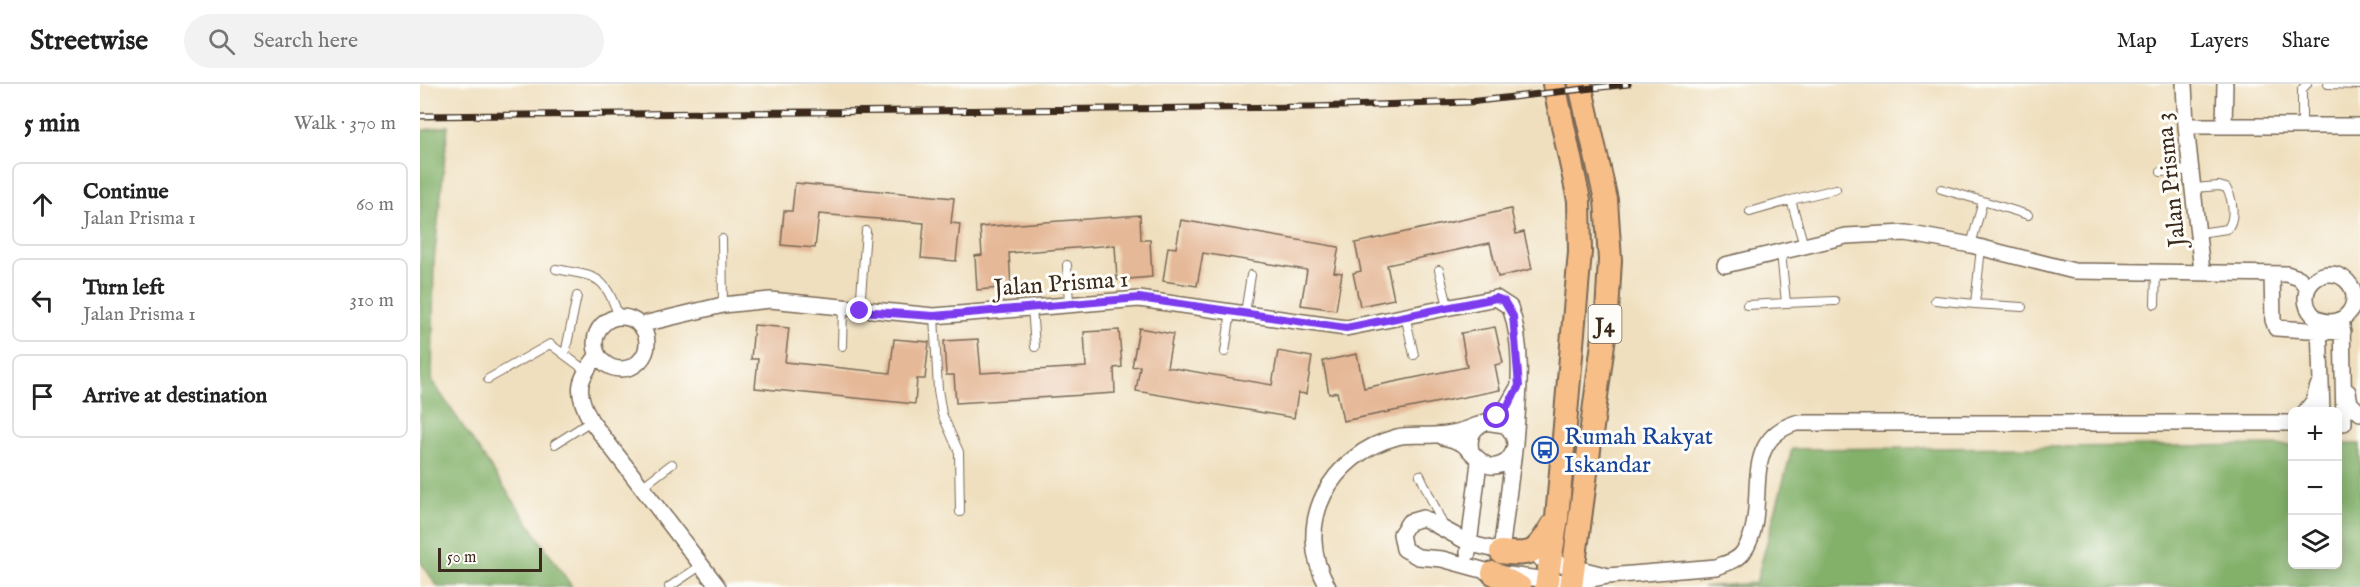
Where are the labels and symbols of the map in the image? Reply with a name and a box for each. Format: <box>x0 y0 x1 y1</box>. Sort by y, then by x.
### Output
street label: Jalan Prisma 3 <box>2149 111 2194 252</box>
street label: Jalan Prisma 1 <box>990 264 1130 305</box>
route end <box>846 297 872 323</box>
road number: J4 <box>1588 305 1622 343</box>
route start <box>1483 402 1509 428</box>
place label: Rumah Rakyat Iskandar <box>1564 422 1713 481</box>
bus stop icon: Rumah Rakyat Iskandar <box>1530 435 1560 465</box>
scale bar <box>438 545 542 572</box>

